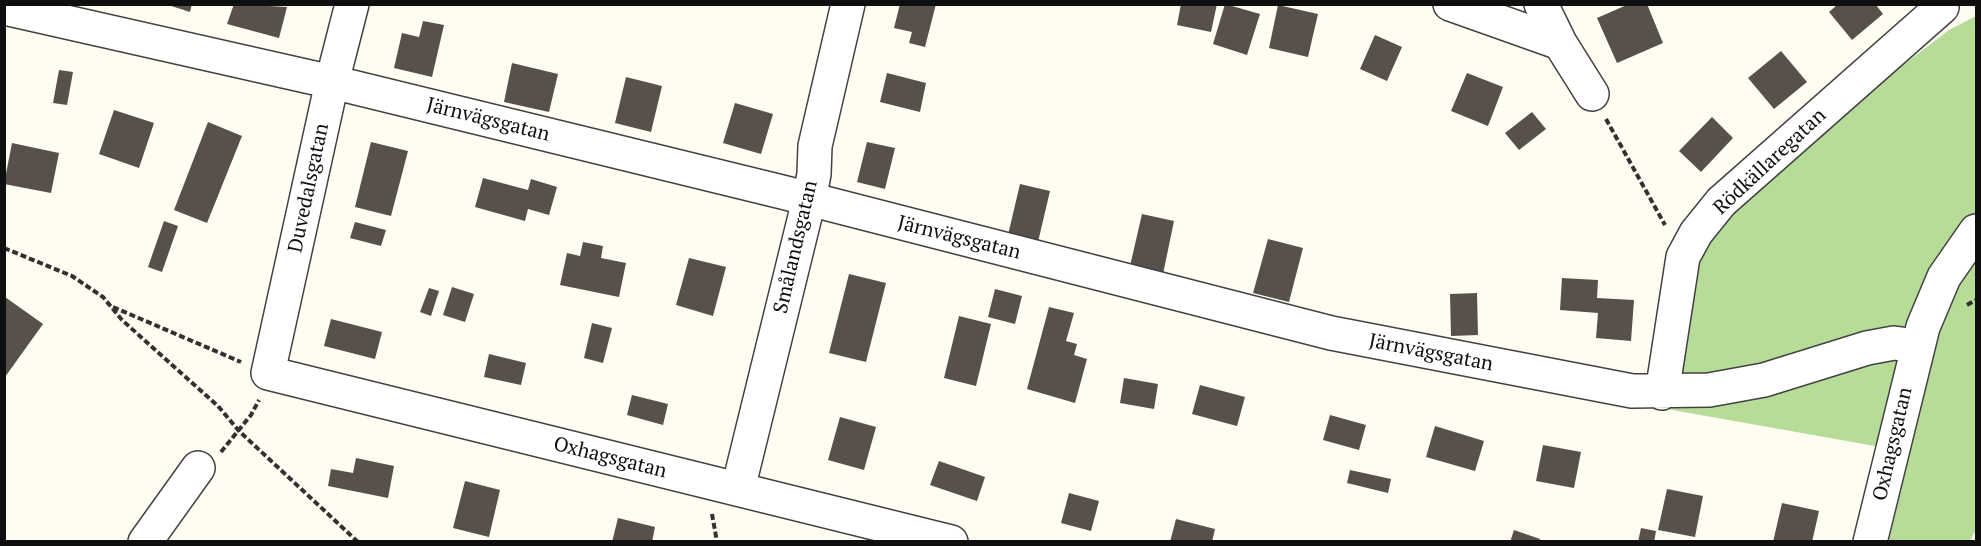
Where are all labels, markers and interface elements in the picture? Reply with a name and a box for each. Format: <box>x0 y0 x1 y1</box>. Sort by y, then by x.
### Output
street label: Järnvägsgatan <box>424 93 552 147</box>
street label: Rödkällaregatan <box>1709 104 1831 220</box>
street label: Duvedalsgatan <box>284 121 334 255</box>
street label: Smålandsgatan <box>769 178 823 316</box>
street label: Järnvägsgatan <box>895 211 1023 265</box>
street label: Järnvägsgatan <box>1367 329 1495 377</box>
street label: Oxhagsgatan <box>1868 385 1918 503</box>
street label: Oxhagsgatan <box>551 432 669 484</box>

